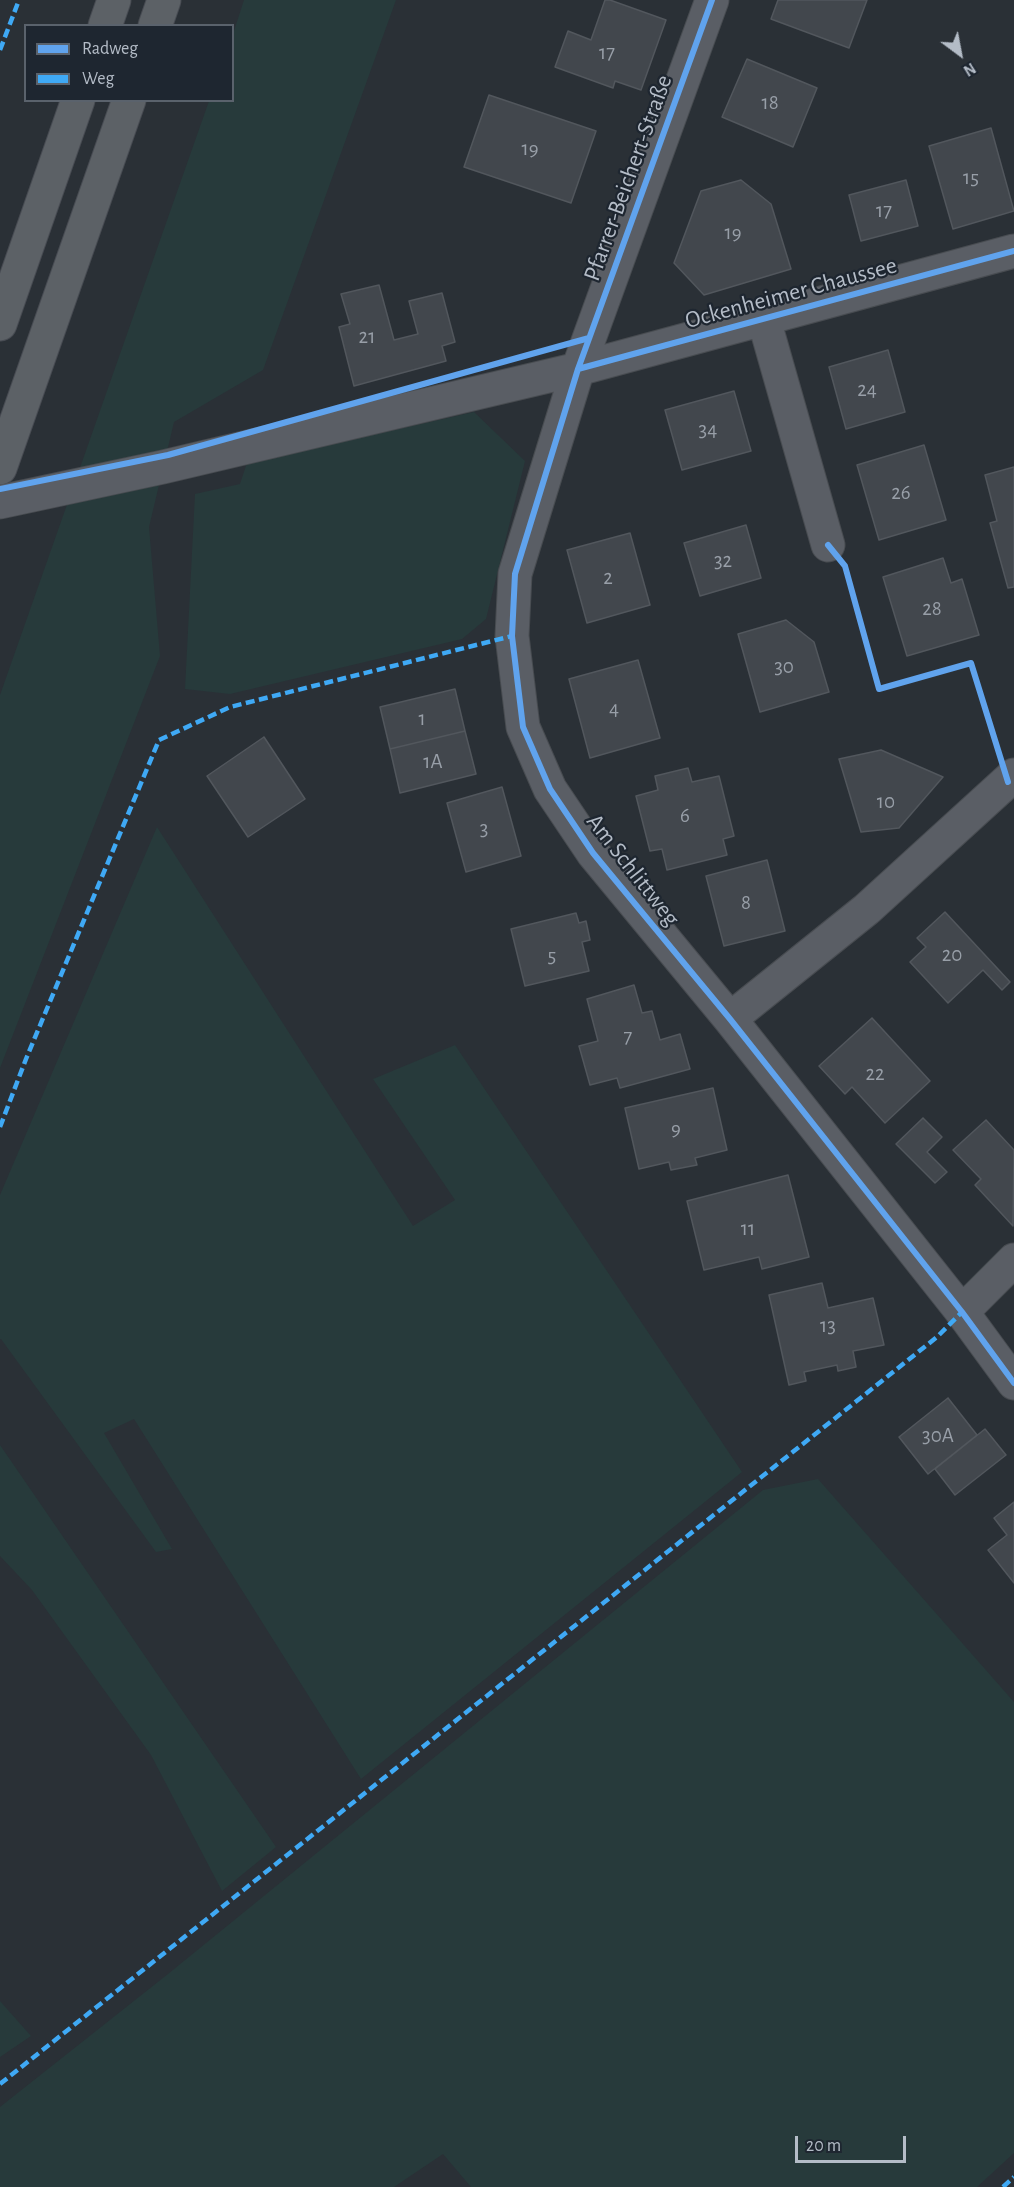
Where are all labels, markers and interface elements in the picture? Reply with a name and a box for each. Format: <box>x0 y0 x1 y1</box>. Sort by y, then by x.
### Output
legend <box>24 24 234 102</box>
north arrow <box>930 24 990 84</box>
text: Radweg <box>82 40 138 58</box>
house number: 17 <box>599 40 615 66</box>
text: N <box>961 60 978 79</box>
text: Weg <box>82 70 114 88</box>
street label: Pfarrer-Beichert-Straße <box>577 71 679 285</box>
house number: 18 <box>761 90 779 116</box>
house number: 19 <box>521 136 539 162</box>
house number: 15 <box>963 165 979 191</box>
house number: 17 <box>876 198 892 224</box>
house number: 19 <box>724 220 742 246</box>
street label: Ockenheimer Chaussee <box>682 251 900 335</box>
house number: 21 <box>359 324 375 350</box>
house number: 24 <box>857 377 877 403</box>
house number: 34 <box>699 417 717 443</box>
house number: 26 <box>891 480 911 506</box>
house number: 32 <box>714 548 732 574</box>
house number: 2 <box>603 565 613 591</box>
house number: 28 <box>922 596 942 622</box>
house number: 30 <box>774 654 794 680</box>
house number: 4 <box>609 696 619 722</box>
house number: 1 <box>418 706 426 732</box>
house number: 1A <box>423 749 443 775</box>
house number: 10 <box>877 789 895 815</box>
house number: 6 <box>680 803 690 829</box>
street label: Am Schlittweg <box>580 808 686 932</box>
house number: 3 <box>480 816 488 842</box>
house number: 8 <box>741 890 751 916</box>
house number: 20 <box>942 942 962 968</box>
house number: 5 <box>548 943 556 969</box>
house number: 7 <box>624 1024 632 1050</box>
house number: 22 <box>865 1061 885 1087</box>
house number: 9 <box>671 1116 681 1142</box>
house number: 11 <box>741 1216 755 1242</box>
house number: 13 <box>820 1313 836 1339</box>
house number: 30A <box>922 1423 954 1449</box>
scale bar <box>798 2124 909 2162</box>
text: 20 m <box>806 2137 841 2155</box>

